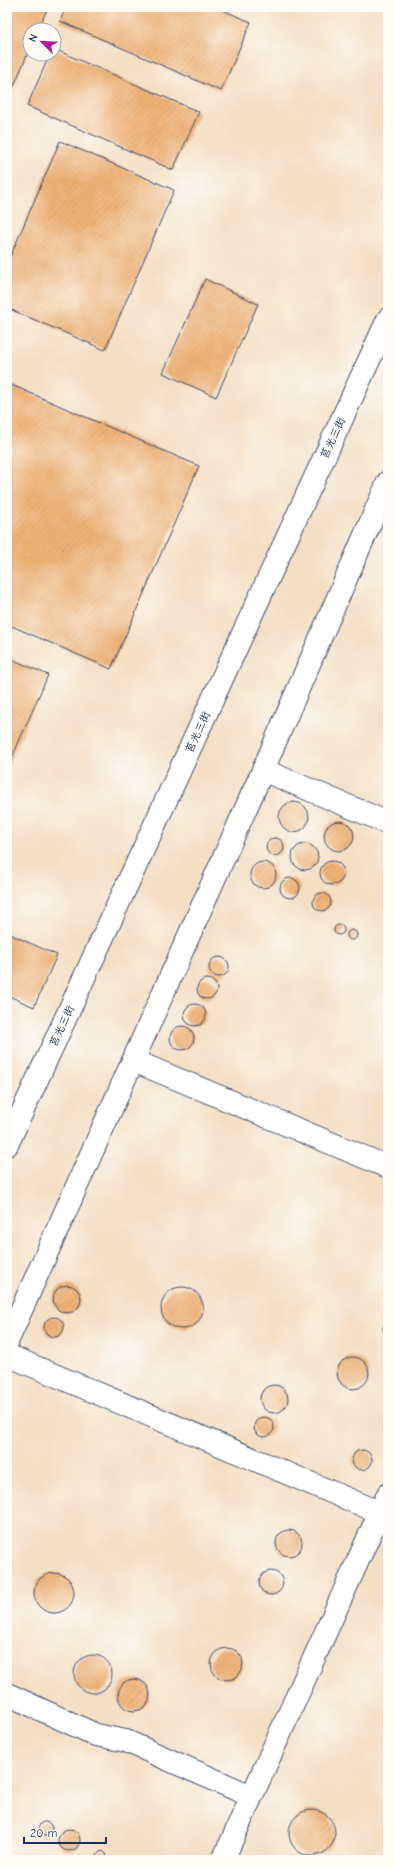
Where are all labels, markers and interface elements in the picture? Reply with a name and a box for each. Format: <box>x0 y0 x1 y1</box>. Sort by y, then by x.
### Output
north arrow <box>22 22 62 62</box>
text: N <box>26 32 41 44</box>
street label: 莒光三街 <box>318 414 349 461</box>
street label: 莒光三街 <box>183 708 214 755</box>
street label: 莒光三街 <box>47 1002 78 1049</box>
scale bar <box>24 1819 106 1845</box>
text: 20 m <box>30 1826 58 1840</box>

